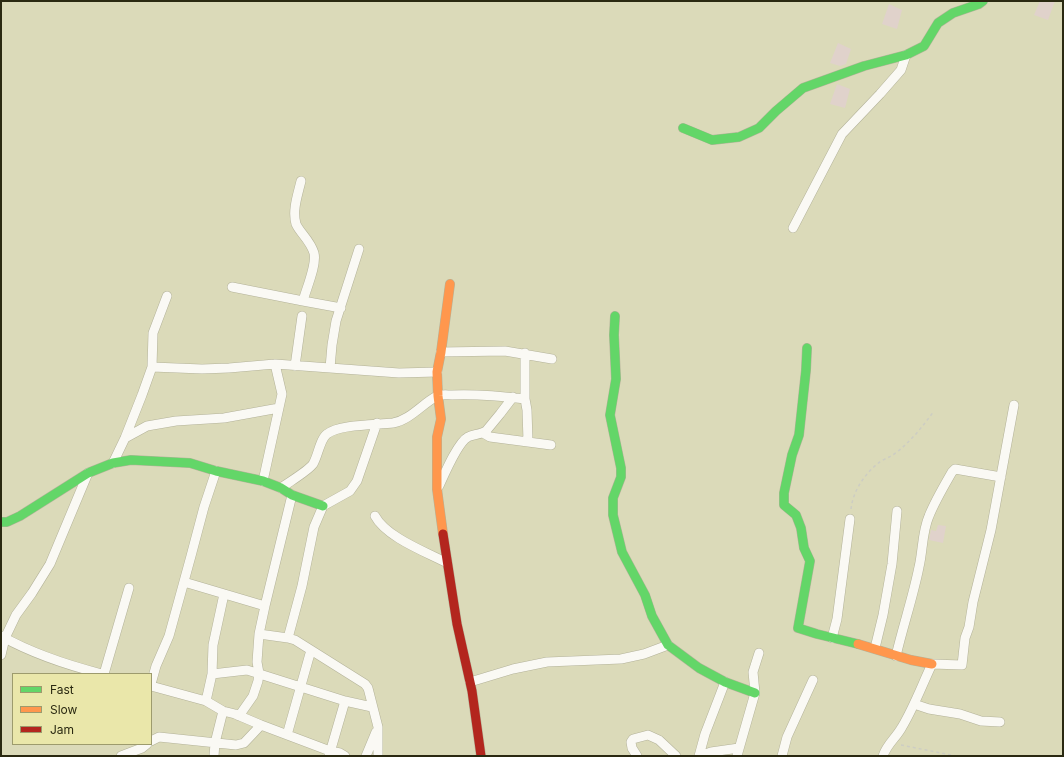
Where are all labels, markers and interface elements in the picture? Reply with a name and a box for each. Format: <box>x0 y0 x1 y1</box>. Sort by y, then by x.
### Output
legend <box>12 673 152 745</box>
text: Fast <box>50 682 74 697</box>
text: Slow <box>50 702 77 717</box>
text: Jam <box>50 722 74 737</box>

